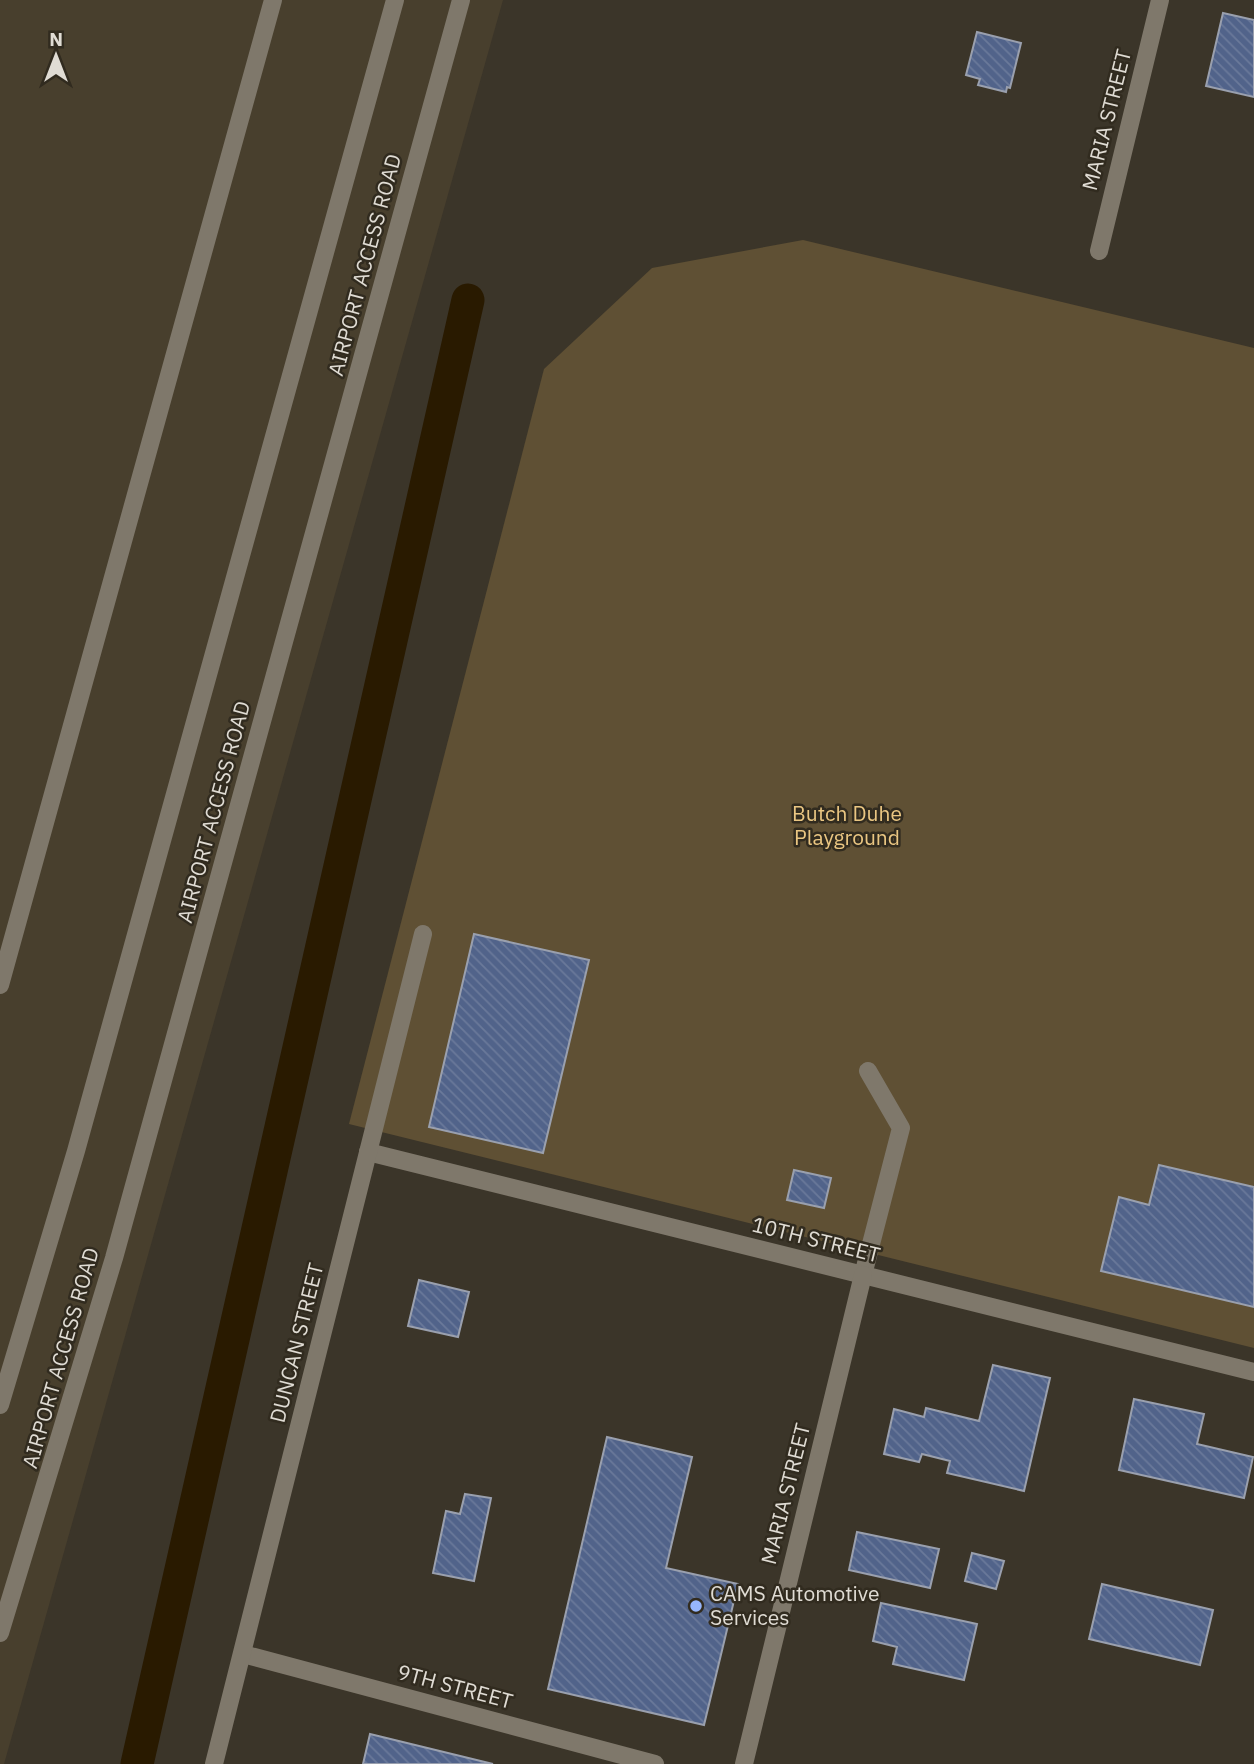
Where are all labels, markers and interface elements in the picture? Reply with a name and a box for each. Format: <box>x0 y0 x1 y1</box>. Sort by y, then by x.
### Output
north arrow <box>21 21 91 91</box>
text: N <box>49 27 63 51</box>
street label: MARIA STREET <box>1075 46 1137 193</box>
street label: AIRPORT ACCESS ROAD <box>321 151 407 379</box>
street label: AIRPORT ACCESS ROAD <box>170 698 256 926</box>
park label: Butch Duhe Playground <box>792 799 902 851</box>
street label: 10TH STREET <box>749 1210 883 1268</box>
street label: AIRPORT ACCESS ROAD <box>15 1244 105 1471</box>
street label: DUNCAN STREET <box>263 1260 329 1425</box>
street label: MARIA STREET <box>754 1420 816 1567</box>
place label: CAMS Automotive Services <box>710 1579 880 1631</box>
marker: CAMS Automotive Services <box>688 1598 704 1614</box>
street label: 9TH STREET <box>395 1657 516 1715</box>

